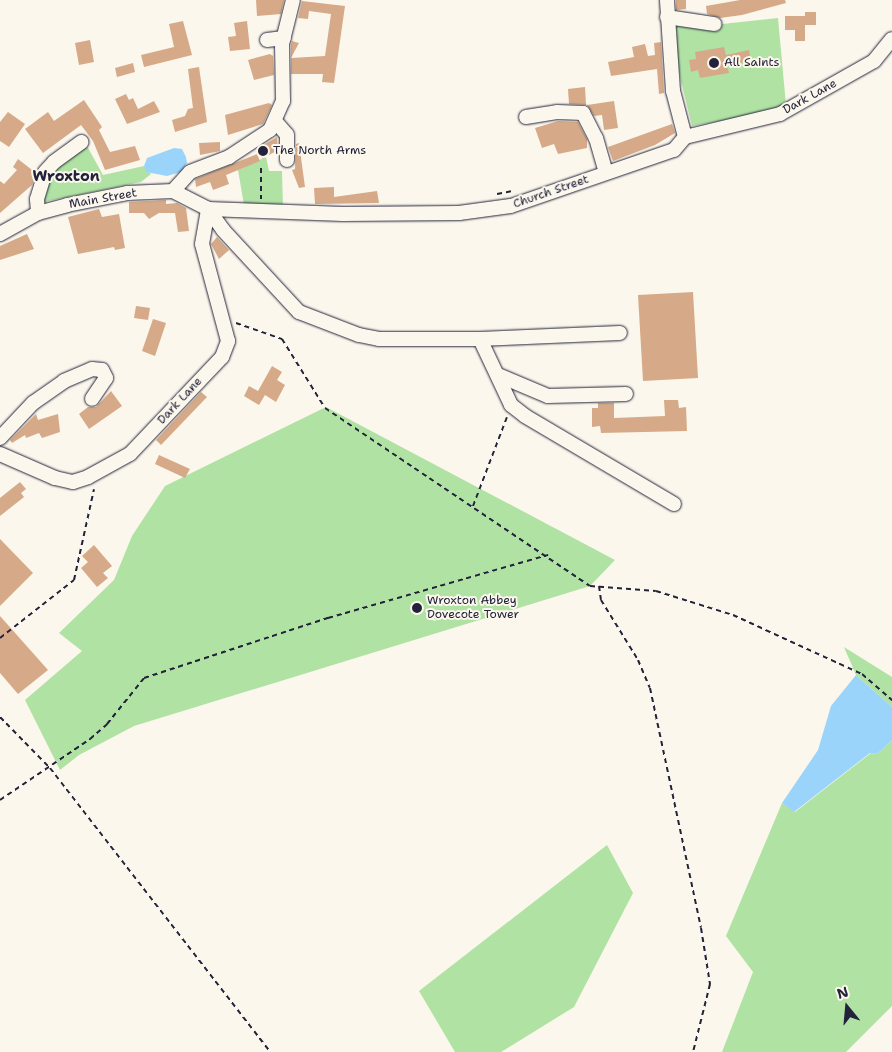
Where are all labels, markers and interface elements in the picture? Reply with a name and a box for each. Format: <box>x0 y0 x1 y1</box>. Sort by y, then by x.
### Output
place label: All Saints <box>724 56 780 70</box>
marker: All Saints <box>708 57 720 69</box>
street label: Dark Lane <box>781 76 839 118</box>
place label: The North Arms <box>273 144 366 158</box>
marker: The North Arms <box>257 145 269 157</box>
district label: Wroxton <box>32 168 100 186</box>
street label: Church Street <box>511 172 591 212</box>
street label: Main Street <box>68 186 138 212</box>
street label: Dark Lane <box>155 374 205 428</box>
place label: Wroxton Abbey Dovecote Tower <box>427 594 519 622</box>
marker: Wroxton Abbey Dovecote Tower <box>411 602 423 614</box>
north arrow <box>822 982 872 1032</box>
text: N <box>835 982 851 1003</box>

